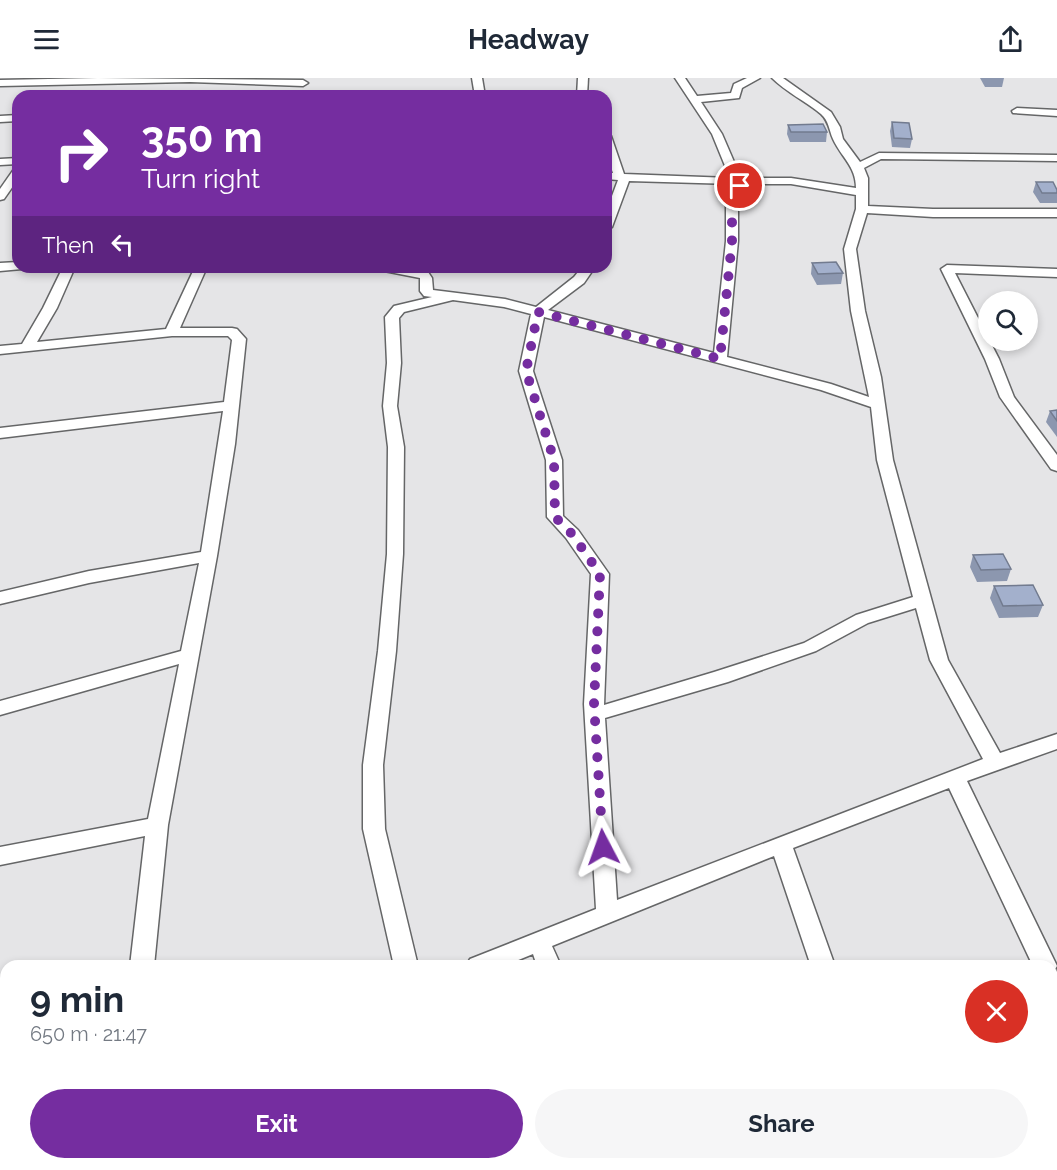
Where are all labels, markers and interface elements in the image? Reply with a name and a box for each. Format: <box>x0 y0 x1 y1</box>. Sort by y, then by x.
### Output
icon: menu <box>30 23 63 56</box>
icon: share <box>994 23 1027 56</box>
text: Headway <box>468 24 589 55</box>
text: 350 m <box>141 113 263 162</box>
icon: right <box>42 114 120 192</box>
pin <box>714 160 765 211</box>
text: Turn right <box>141 163 260 194</box>
icon: arrive <box>723 169 756 202</box>
icon: left <box>106 228 139 261</box>
text: Then <box>42 232 94 258</box>
map controls <box>978 291 1038 351</box>
button: search <box>978 291 1038 351</box>
position arrow <box>571 815 635 879</box>
text: 9 min <box>30 978 124 1020</box>
button: close <box>965 980 1028 1043</box>
text: 650 m · 21:47 <box>30 1022 147 1046</box>
button: Exit <box>30 1089 523 1158</box>
button: Share <box>535 1089 1028 1158</box>

